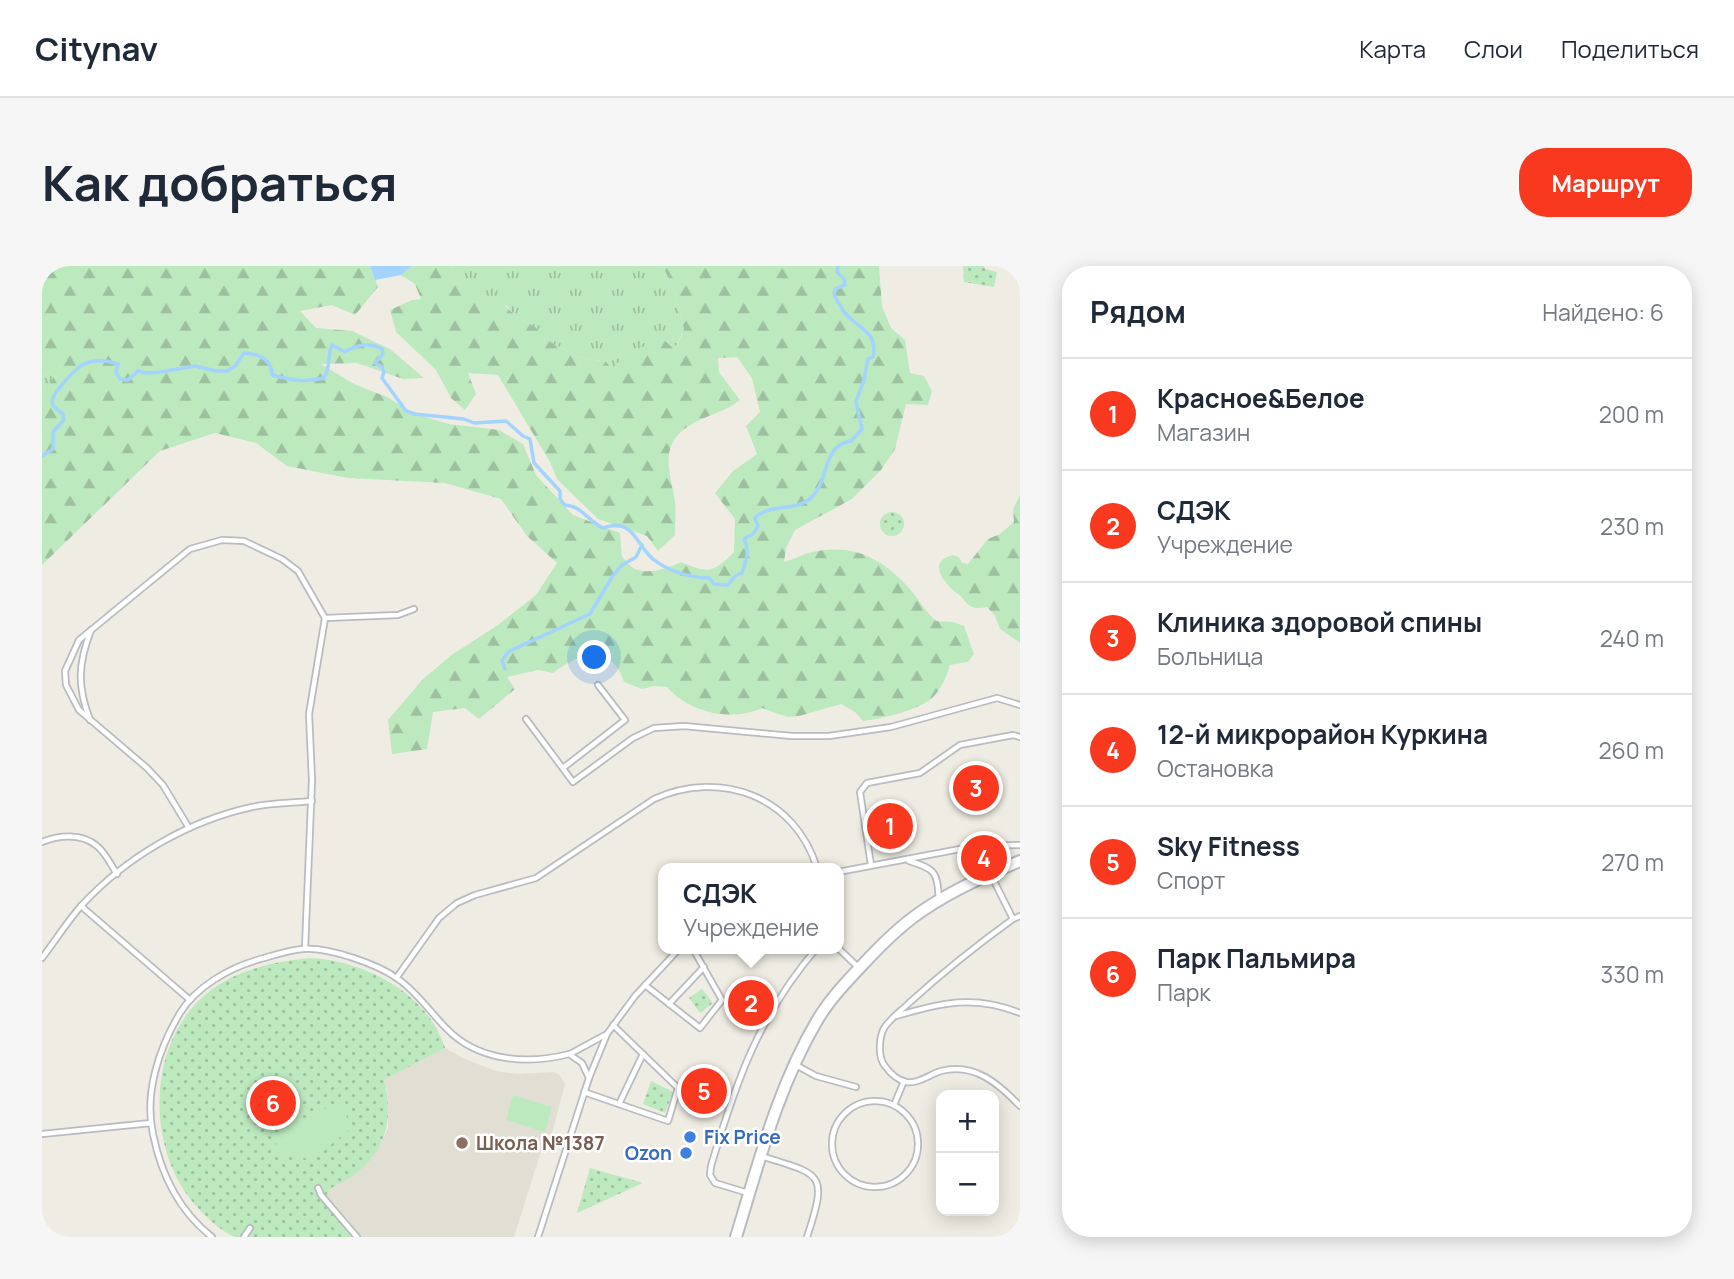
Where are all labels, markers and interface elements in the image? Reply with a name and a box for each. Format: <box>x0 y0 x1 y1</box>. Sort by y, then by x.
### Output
text: Citynav <box>35 26 158 71</box>
text: Карта <box>1359 32 1426 65</box>
text: Слои <box>1464 32 1523 65</box>
text: Поделиться <box>1561 32 1699 65</box>
button: Маршрут <box>1519 148 1692 217</box>
text: Как добраться <box>42 149 397 216</box>
text: Рядом <box>1090 291 1186 332</box>
text: Найдено: 6 <box>1542 296 1664 328</box>
text: Красное&Белое <box>1157 380 1365 416</box>
text: 1 <box>1108 398 1118 430</box>
text: 200 m <box>1599 398 1664 430</box>
text: Магазин <box>1157 416 1250 448</box>
text: СДЭК <box>1157 492 1231 528</box>
text: 2 <box>1106 510 1120 542</box>
text: 230 m <box>1600 510 1664 542</box>
text: Учреждение <box>1157 528 1293 560</box>
text: Клиника здоровой спины <box>1157 604 1482 640</box>
text: 3 <box>1106 622 1120 654</box>
text: 240 m <box>1600 622 1664 654</box>
your location <box>577 640 611 674</box>
text: Больница <box>1157 640 1263 672</box>
text: 12-й микрорайон Куркина <box>1157 716 1488 752</box>
text: 4 <box>1106 734 1120 766</box>
text: 260 m <box>1598 734 1664 766</box>
text: Остановка <box>1157 752 1274 784</box>
pin: 3 <box>953 762 999 814</box>
pin: 1 <box>867 800 913 852</box>
text: Sky Fitness <box>1157 828 1300 864</box>
pin: 4 <box>961 832 1007 884</box>
text: 5 <box>1106 846 1120 878</box>
text: 270 m <box>1601 846 1664 878</box>
popup <box>658 863 844 954</box>
text: Спорт <box>1157 864 1225 896</box>
text: СДЭК <box>683 875 757 911</box>
text: Учреждение <box>683 911 819 943</box>
text: Парк Пальмира <box>1157 940 1356 976</box>
text: 6 <box>1106 958 1120 990</box>
text: 330 m <box>1600 958 1664 990</box>
text: Парк <box>1157 976 1211 1008</box>
pin: 2 <box>728 977 774 1029</box>
pin: 5 <box>681 1065 727 1117</box>
pin: 6 <box>250 1077 296 1129</box>
map controls <box>936 1090 999 1216</box>
button: + <box>936 1090 999 1153</box>
place label: Fix Price <box>704 1124 781 1150</box>
marker: Fix Price <box>682 1129 698 1145</box>
place label: Школа №1387 <box>476 1130 605 1156</box>
marker: Школа №1387 <box>454 1135 470 1151</box>
place label: Ozon <box>625 1140 672 1166</box>
marker: Ozon <box>678 1145 694 1161</box>
button: − <box>936 1153 999 1216</box>

